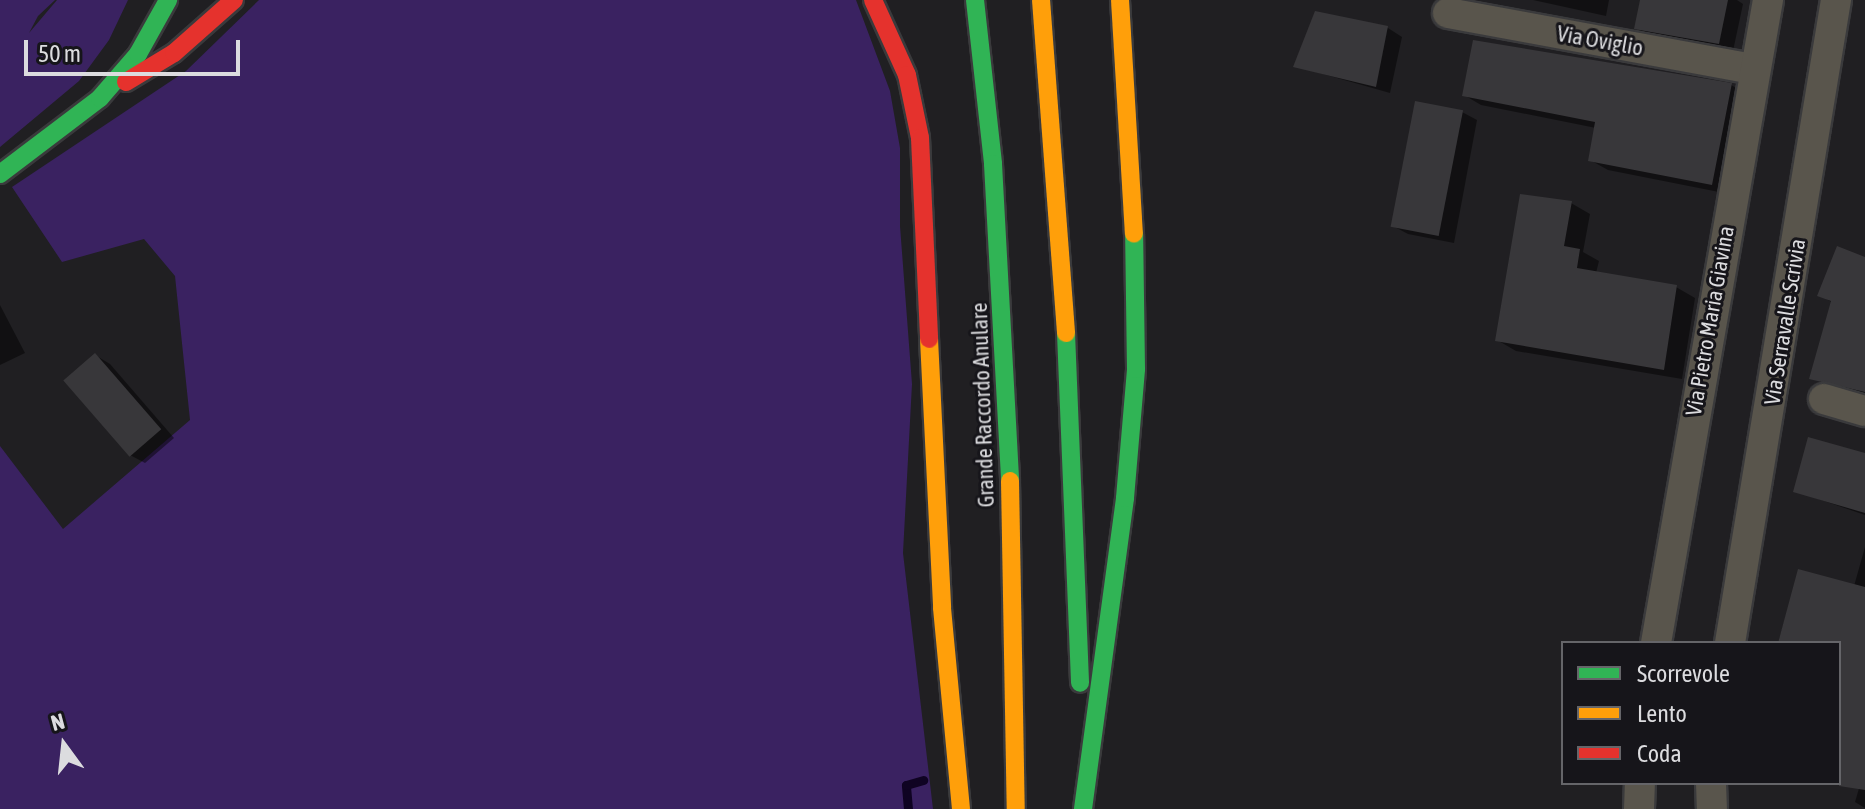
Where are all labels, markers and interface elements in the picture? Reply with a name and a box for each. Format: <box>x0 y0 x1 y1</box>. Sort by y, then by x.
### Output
street label: Via Oviglio <box>1555 20 1645 62</box>
scale bar <box>28 24 244 74</box>
text: 50 m <box>38 40 81 67</box>
street label: Via Pietro Maria Giavina <box>1680 224 1740 418</box>
street label: Via Serravalle Scrivia <box>1759 237 1811 407</box>
street label: Grande Raccordo Anulare <box>966 302 1000 508</box>
legend <box>1561 641 1841 785</box>
text: Scorrevole <box>1637 660 1730 687</box>
text: Lento <box>1637 700 1687 727</box>
north arrow <box>24 705 104 785</box>
text: N <box>48 708 67 736</box>
text: Coda <box>1637 740 1682 767</box>

